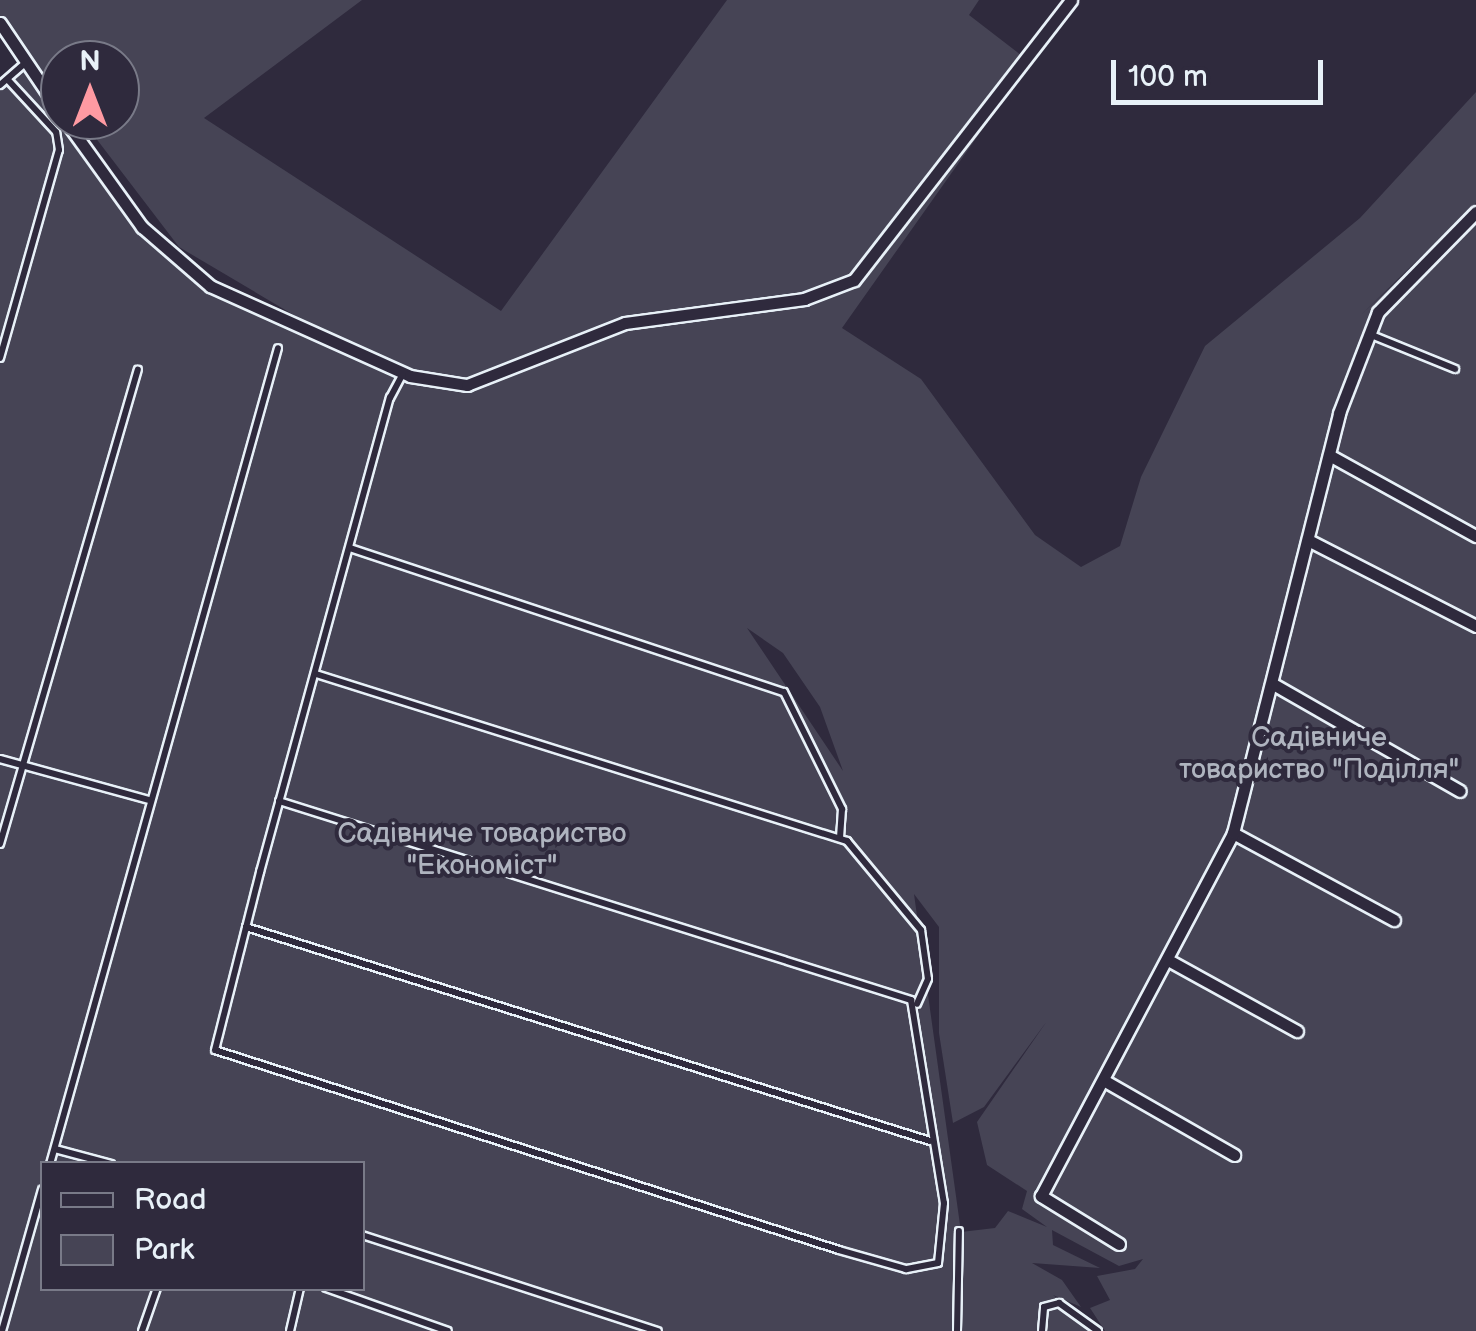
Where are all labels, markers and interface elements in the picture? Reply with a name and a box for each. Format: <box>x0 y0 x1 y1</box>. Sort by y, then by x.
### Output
north arrow <box>40 40 140 140</box>
scale bar <box>1116 40 1328 102</box>
text: N <box>79 45 101 78</box>
text: 100 m <box>1128 59 1208 95</box>
park label: Садівниче товариство "Поділля" <box>1179 721 1459 787</box>
park label: Садівниче товариство "Економіст" <box>338 817 626 883</box>
legend <box>40 1161 365 1291</box>
text: Road <box>134 1182 207 1218</box>
text: Park <box>134 1232 194 1268</box>

